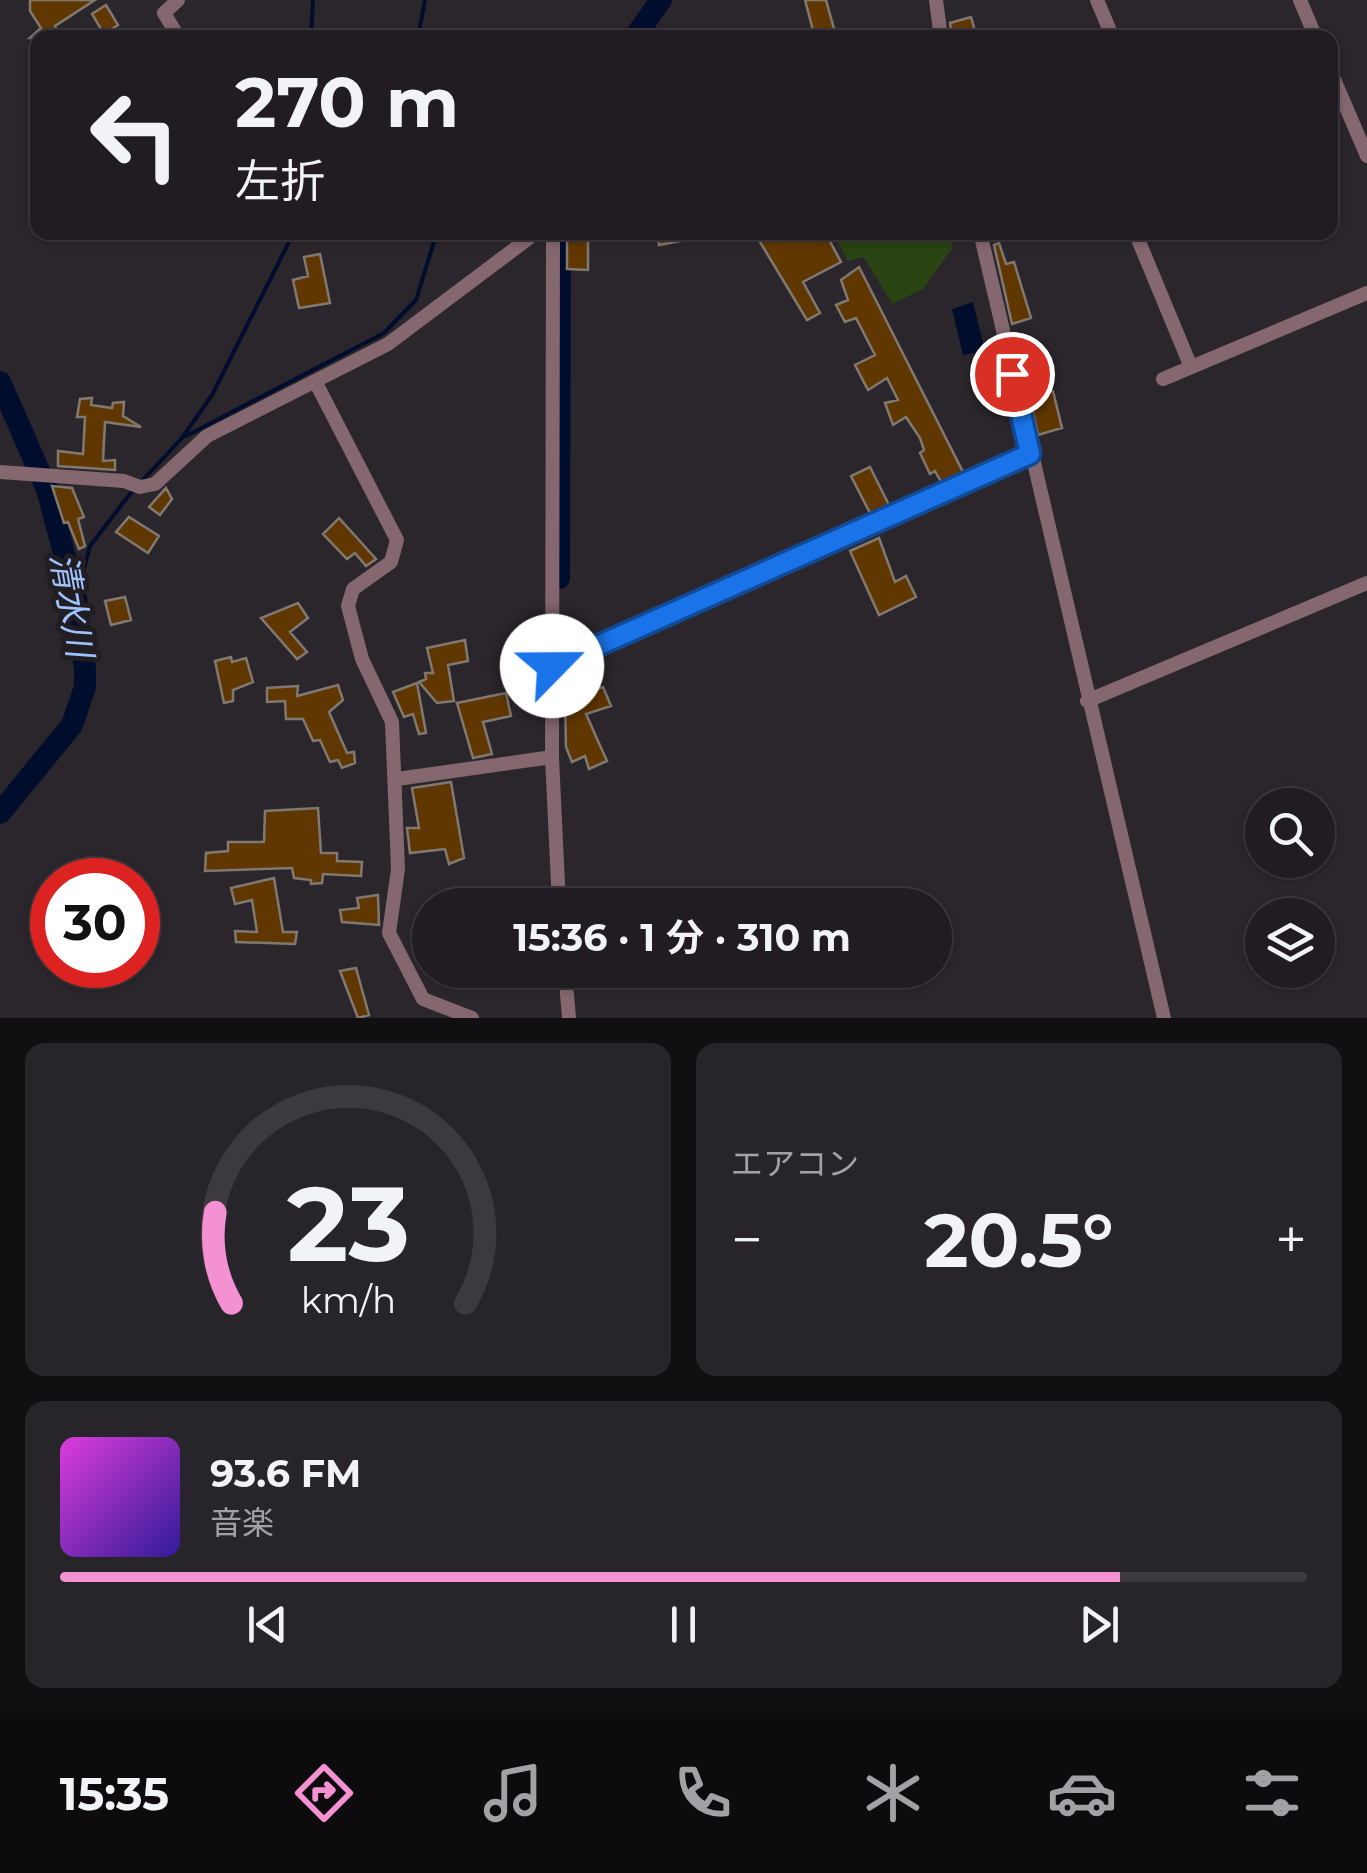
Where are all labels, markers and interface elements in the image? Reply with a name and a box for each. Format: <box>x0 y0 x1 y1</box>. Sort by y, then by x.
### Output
text: 270 m <box>235 59 459 145</box>
icon: left <box>70 70 200 200</box>
text: 左折 <box>235 153 325 208</box>
pin <box>970 332 1055 417</box>
icon: arrive <box>985 347 1040 402</box>
water label: 清水川 <box>42 550 103 664</box>
position arrow <box>500 614 604 718</box>
map controls <box>1245 788 1335 988</box>
button: search <box>1245 788 1335 878</box>
speed limit sign: 30 <box>30 858 160 988</box>
button: layers <box>1245 898 1335 988</box>
text: 15:36 · 1 分 · 310 m <box>513 914 851 961</box>
text: エアコン <box>731 1144 859 1183</box>
text: 23 <box>287 1160 409 1287</box>
text: 20.5° <box>924 1194 1114 1286</box>
text: − <box>731 1206 763 1273</box>
text: + <box>1275 1206 1307 1273</box>
text: km/h <box>300 1278 396 1322</box>
text: 93.6 FM <box>210 1450 361 1497</box>
text: 音楽 <box>210 1503 274 1542</box>
icon: previous <box>240 1597 295 1652</box>
icon: pause <box>656 1597 711 1652</box>
icon: next <box>1072 1597 1127 1652</box>
icon: directions <box>289 1758 359 1828</box>
icon: music <box>478 1758 548 1828</box>
icon: phone <box>668 1758 738 1828</box>
icon: climate <box>858 1758 928 1828</box>
icon: car <box>1047 1758 1117 1828</box>
icon: filters <box>1237 1758 1307 1828</box>
text: 15:35 <box>60 1766 169 1821</box>

